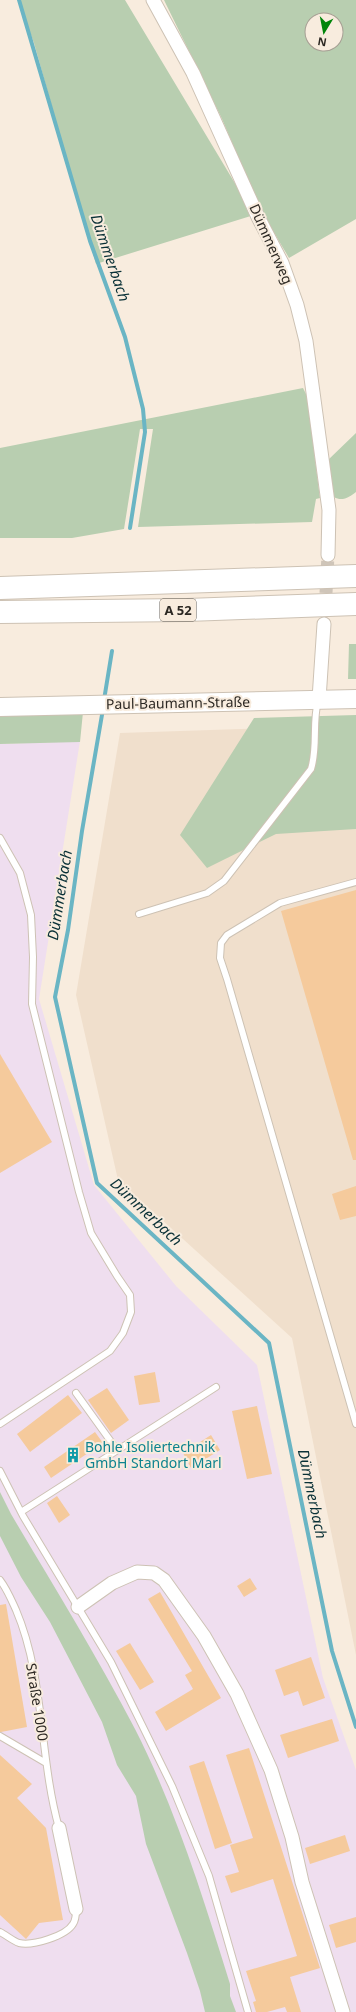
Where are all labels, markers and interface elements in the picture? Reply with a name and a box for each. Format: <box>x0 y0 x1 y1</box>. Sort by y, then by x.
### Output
north arrow <box>304 12 344 52</box>
text: N <box>316 34 328 51</box>
street label: Dümmerweg <box>245 201 298 287</box>
water label: Dümmerbach <box>87 211 135 304</box>
road number: A 52 <box>160 599 196 621</box>
street label: Paul-Baumann-Straße <box>106 692 250 713</box>
water label: Dümmerbach <box>42 848 76 941</box>
water label: Dümmerbach <box>107 1173 187 1250</box>
place label: Bohle Isoliertechnik GmbH Standort Marl <box>85 1437 222 1472</box>
building icon: Bohle Isoliertechnik GmbH Standort Marl <box>64 1446 82 1464</box>
water label: Dümmerbach <box>294 1447 332 1540</box>
street label: Straße 1000 <box>22 1662 53 1742</box>

